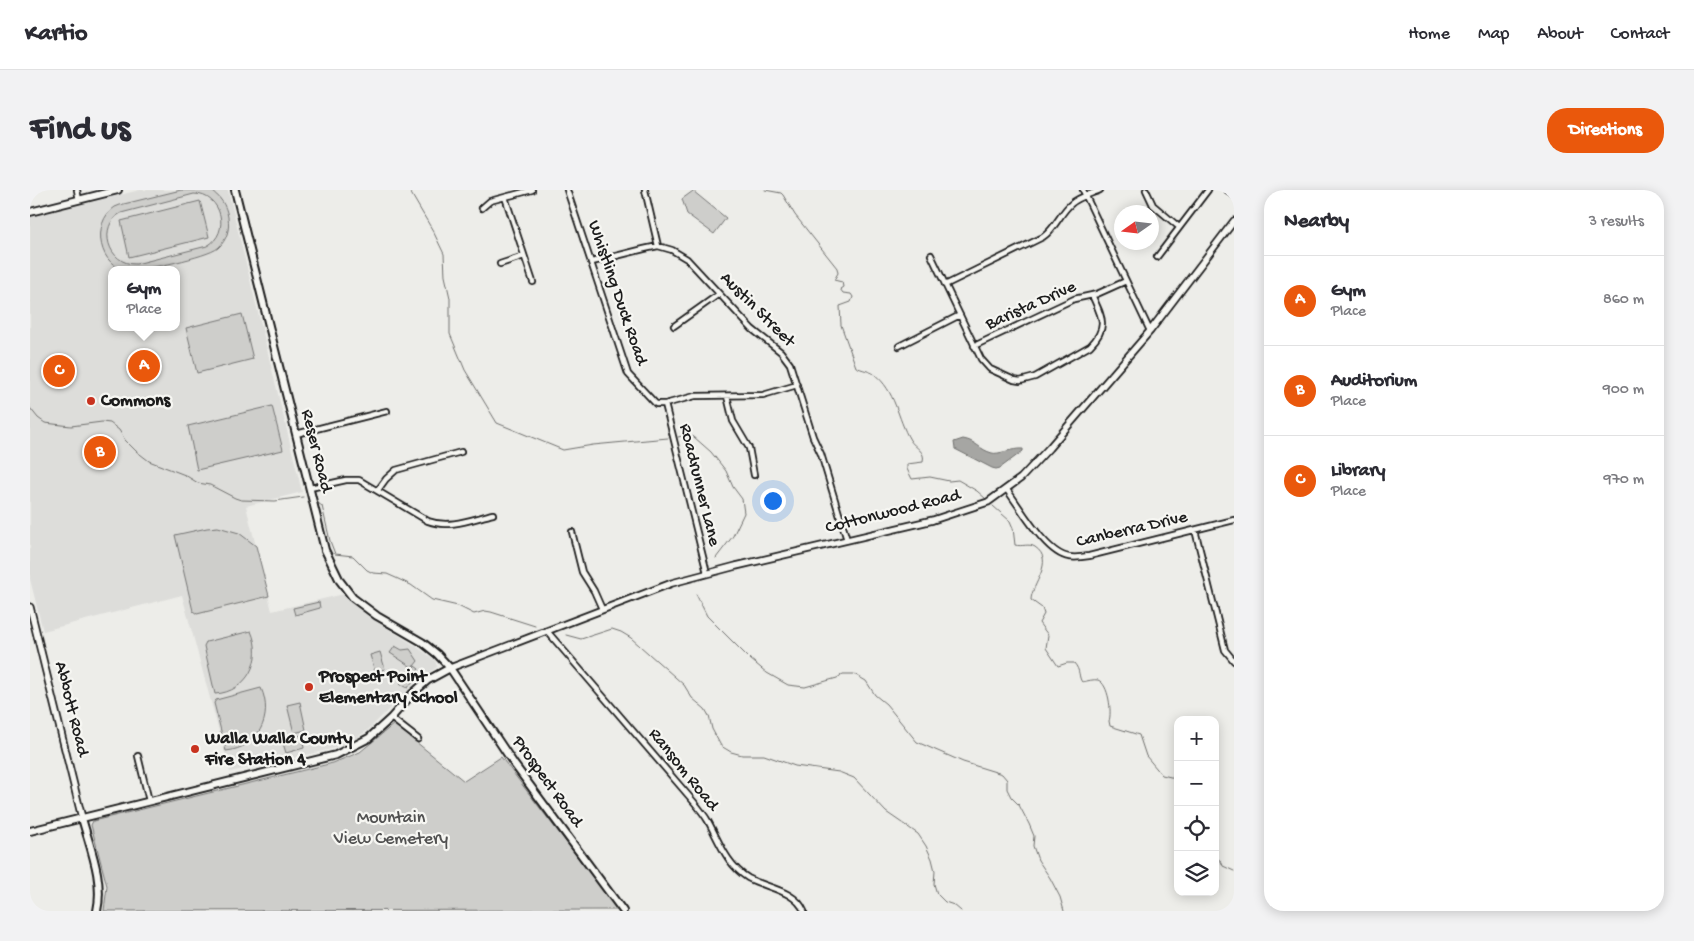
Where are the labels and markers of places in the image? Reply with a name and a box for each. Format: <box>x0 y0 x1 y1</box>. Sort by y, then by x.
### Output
pin: A <box>128 347 160 385</box>
pin: C <box>43 352 75 390</box>
place label: Commons <box>100 391 172 412</box>
marker: Commons <box>85 395 97 407</box>
pin: B <box>84 433 116 471</box>
place label: Prospect Point Elementary School <box>318 667 458 709</box>
marker: Prospect Point Elementary School <box>303 681 315 693</box>
place label: Walla Walla County Fire Station 4 <box>204 729 352 771</box>
marker: Walla Walla County Fire Station 4 <box>189 743 201 755</box>

